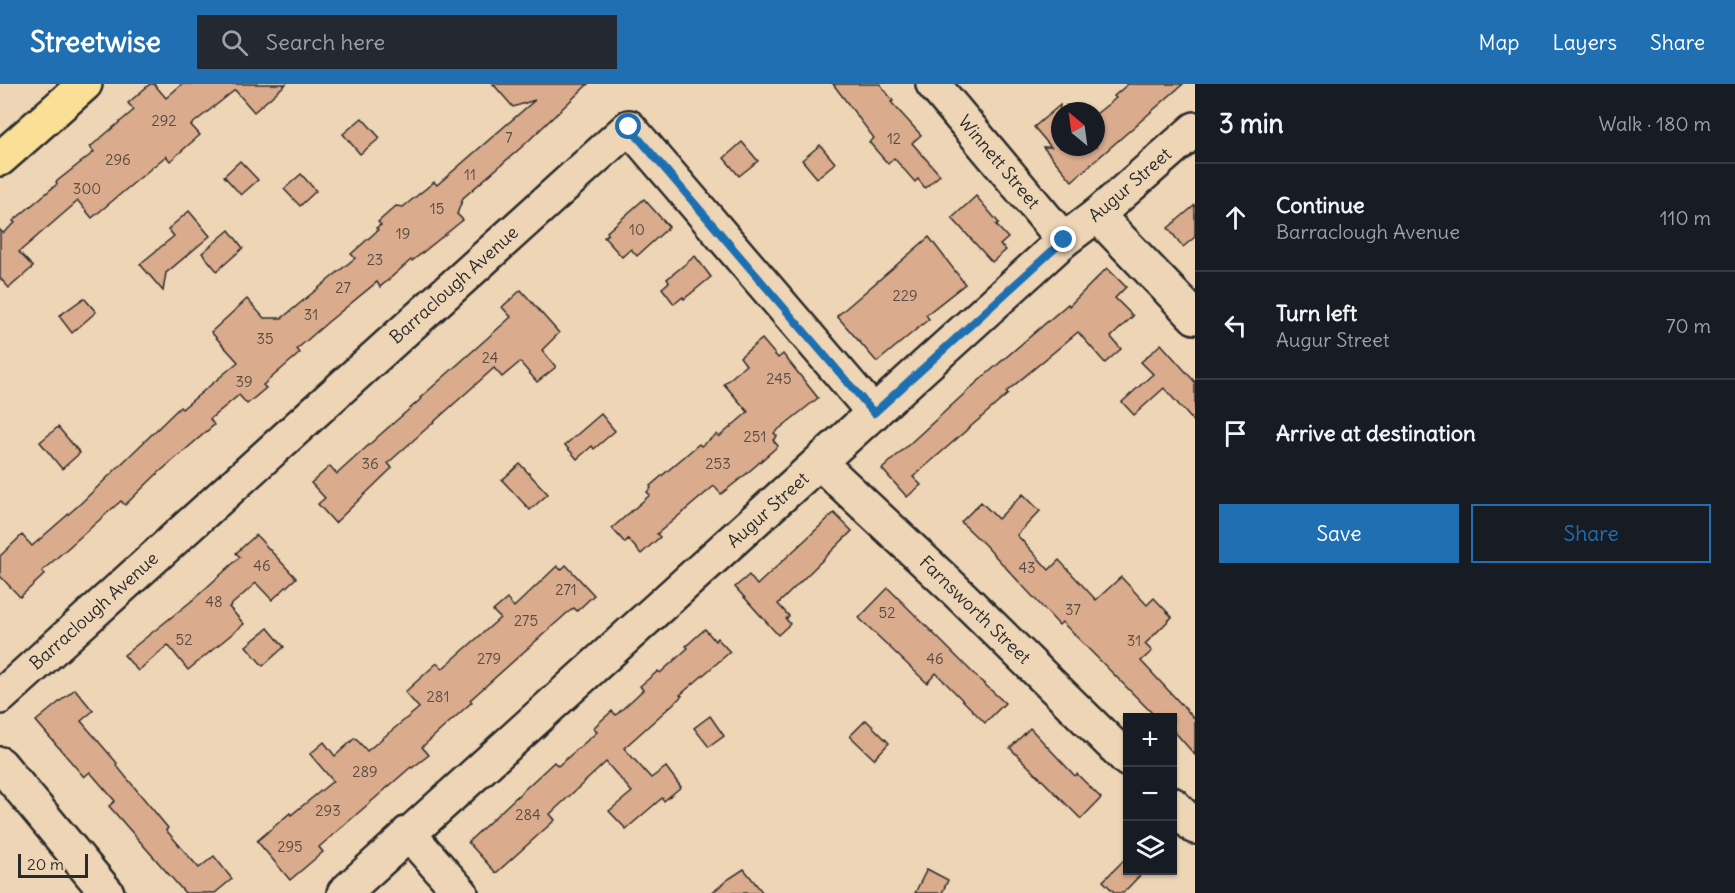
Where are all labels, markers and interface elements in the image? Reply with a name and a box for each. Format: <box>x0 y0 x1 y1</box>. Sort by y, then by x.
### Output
search box <box>197 15 617 69</box>
text: Streetwise <box>30 24 161 60</box>
icon: search <box>218 26 251 59</box>
text: Search here <box>266 28 385 56</box>
text: Map <box>1479 29 1519 56</box>
text: Layers <box>1552 29 1617 56</box>
text: Share <box>1650 29 1705 56</box>
north arrow <box>1051 102 1105 156</box>
text: 3 min <box>1219 107 1284 140</box>
street label: Winnett Street <box>953 110 1045 213</box>
house number: 292 <box>151 111 177 130</box>
text: Walk · 180 m <box>1599 111 1711 136</box>
route start <box>615 113 641 139</box>
house number: 7 <box>505 128 513 147</box>
house number: 12 <box>887 129 901 148</box>
street label: Augur Street <box>1084 142 1176 227</box>
house number: 296 <box>105 150 131 169</box>
house number: 11 <box>464 165 476 184</box>
house number: 300 <box>73 179 101 198</box>
text: Continue <box>1276 191 1365 219</box>
house number: 15 <box>430 199 444 218</box>
icon: ahead <box>1219 201 1252 234</box>
text: 110 m <box>1660 205 1711 230</box>
text: Barraclough Avenue <box>1276 219 1460 244</box>
house number: 10 <box>629 220 645 239</box>
street label: Barraclough Avenue <box>384 221 523 349</box>
house number: 19 <box>396 224 410 243</box>
route end <box>1050 226 1076 252</box>
house number: 23 <box>367 250 383 269</box>
house number: 27 <box>335 278 351 297</box>
house number: 229 <box>892 286 918 305</box>
text: Turn left <box>1276 299 1357 327</box>
house number: 31 <box>304 305 318 324</box>
icon: left <box>1219 309 1252 342</box>
text: 70 m <box>1666 313 1711 338</box>
text: Augur Street <box>1276 327 1390 352</box>
house number: 35 <box>256 329 274 348</box>
house number: 24 <box>482 348 499 367</box>
house number: 245 <box>766 369 792 388</box>
house number: 39 <box>235 372 253 391</box>
icon: arrive <box>1219 417 1252 450</box>
text: Arrive at destination <box>1276 419 1476 447</box>
house number: 251 <box>744 427 766 446</box>
house number: 36 <box>361 454 379 473</box>
house number: 253 <box>705 454 731 473</box>
street label: Augur Street <box>722 467 813 552</box>
button: Save <box>1219 504 1459 563</box>
button: Share <box>1471 504 1711 563</box>
street label: Barraclough Avenue <box>24 547 163 675</box>
street label: Farnsworth Street <box>915 551 1036 669</box>
house number: 46 <box>253 556 271 575</box>
house number: 43 <box>1018 558 1036 577</box>
house number: 271 <box>555 580 577 599</box>
house number: 48 <box>205 592 223 611</box>
house number: 37 <box>1065 600 1081 619</box>
house number: 52 <box>879 603 895 622</box>
house number: 275 <box>514 611 538 630</box>
house number: 52 <box>176 630 192 649</box>
house number: 31 <box>1127 631 1141 650</box>
house number: 279 <box>477 649 501 668</box>
house number: 46 <box>926 649 944 668</box>
house number: 281 <box>427 687 449 706</box>
map controls <box>1123 713 1177 875</box>
button: + <box>1123 713 1177 767</box>
house number: 289 <box>352 762 378 781</box>
button: − <box>1123 767 1177 821</box>
house number: 293 <box>315 801 341 820</box>
house number: 284 <box>515 805 541 824</box>
button: layers <box>1123 821 1177 875</box>
house number: 295 <box>277 837 303 856</box>
scale bar <box>18 851 88 878</box>
text: 20 m <box>27 854 64 874</box>

